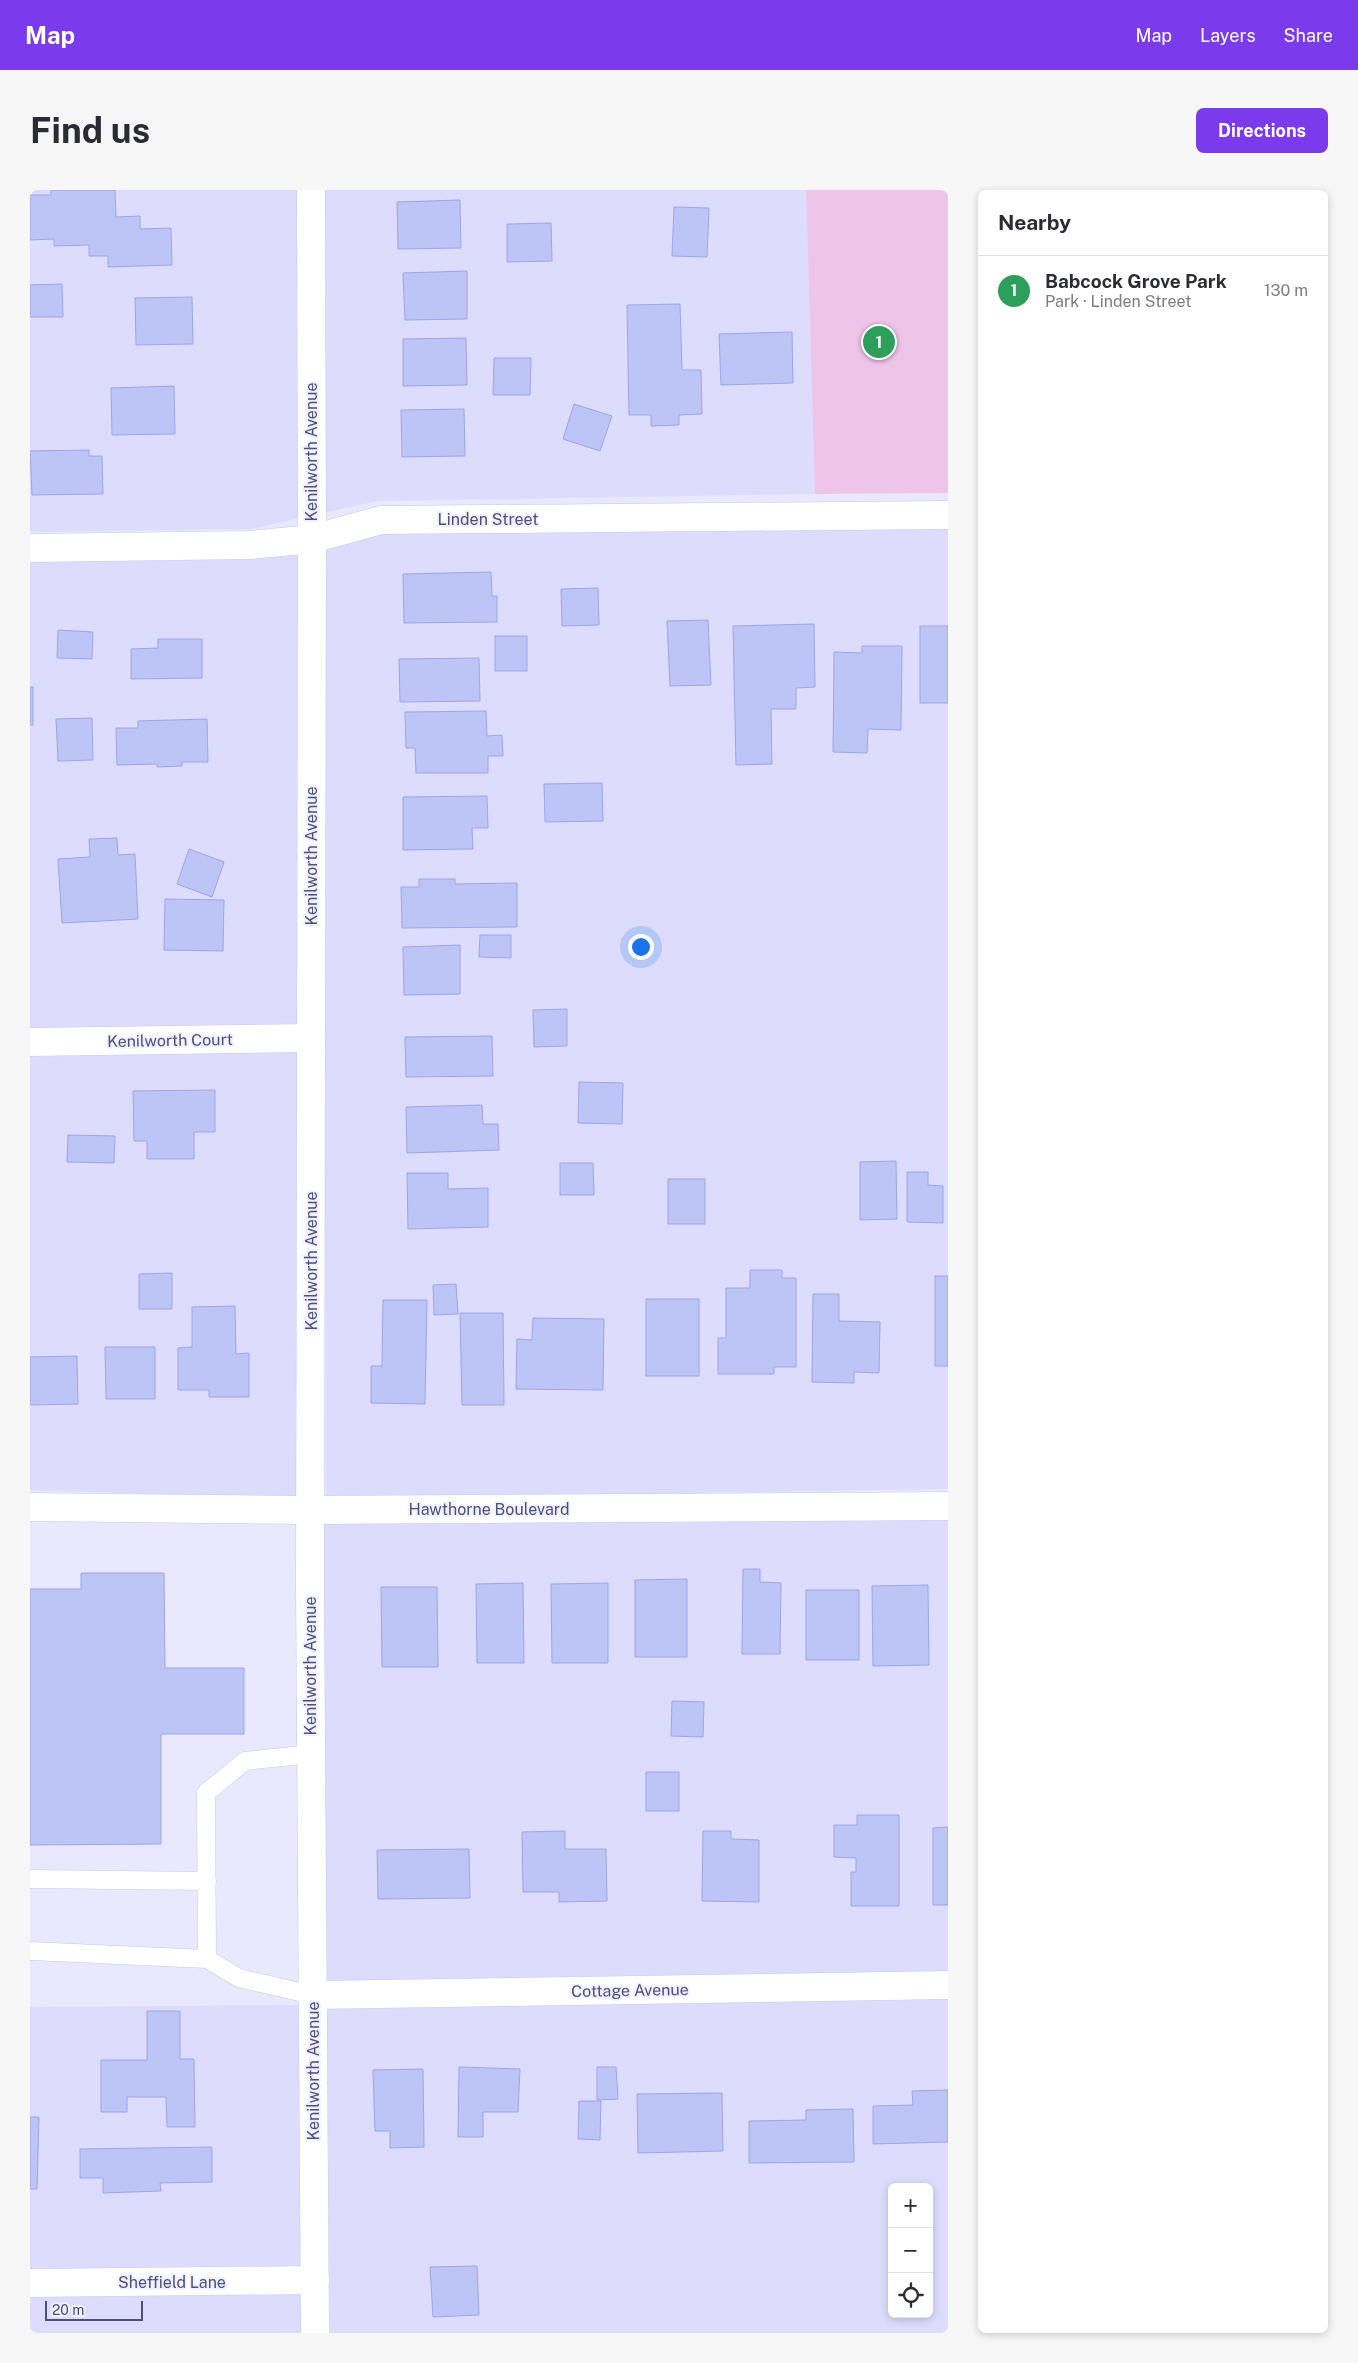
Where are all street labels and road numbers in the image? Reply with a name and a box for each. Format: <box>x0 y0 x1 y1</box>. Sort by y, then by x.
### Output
street label: Kenilworth Avenue <box>302 382 321 522</box>
street label: Linden Street <box>438 510 539 529</box>
street label: Kenilworth Avenue <box>302 786 321 926</box>
street label: Kenilworth Court <box>107 1030 233 1051</box>
street label: Kenilworth Avenue <box>302 1191 321 1331</box>
street label: Hawthorne Boulevard <box>408 1500 570 1519</box>
street label: Kenilworth Avenue <box>301 1596 320 1736</box>
street label: Cottage Avenue <box>571 1980 689 2001</box>
street label: Kenilworth Avenue <box>304 2001 323 2141</box>
street label: Sheffield Lane <box>118 2273 226 2292</box>

